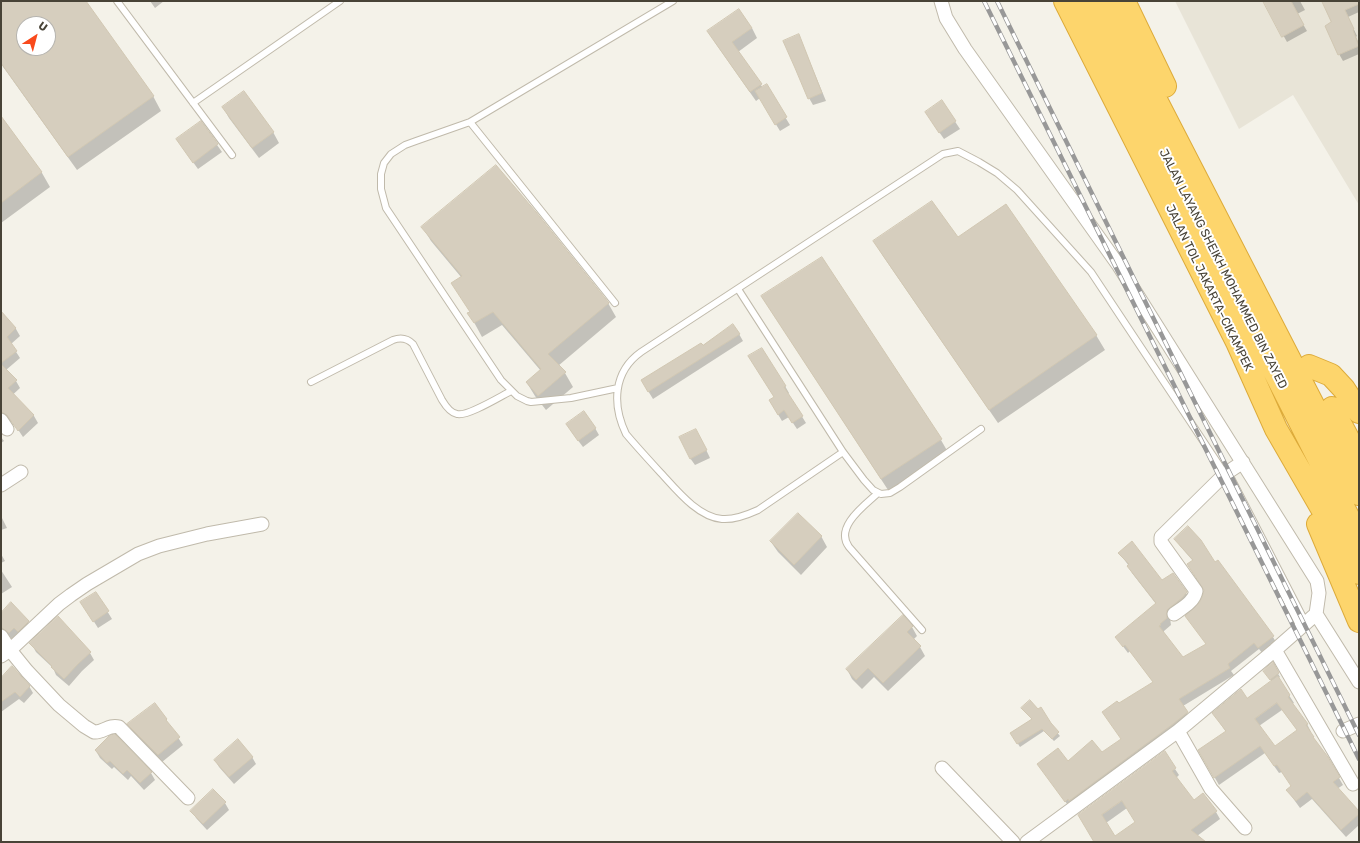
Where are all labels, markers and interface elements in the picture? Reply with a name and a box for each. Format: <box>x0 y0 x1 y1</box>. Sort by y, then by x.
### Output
north arrow <box>16 16 56 56</box>
text: U <box>36 19 50 34</box>
street label: JALAN LAYANG SHEIKH MOHAMMED BIN ZAYED <box>1156 147 1290 391</box>
street label: JALAN TOL JAKARTA–CIKAMPEK <box>1162 202 1256 374</box>

